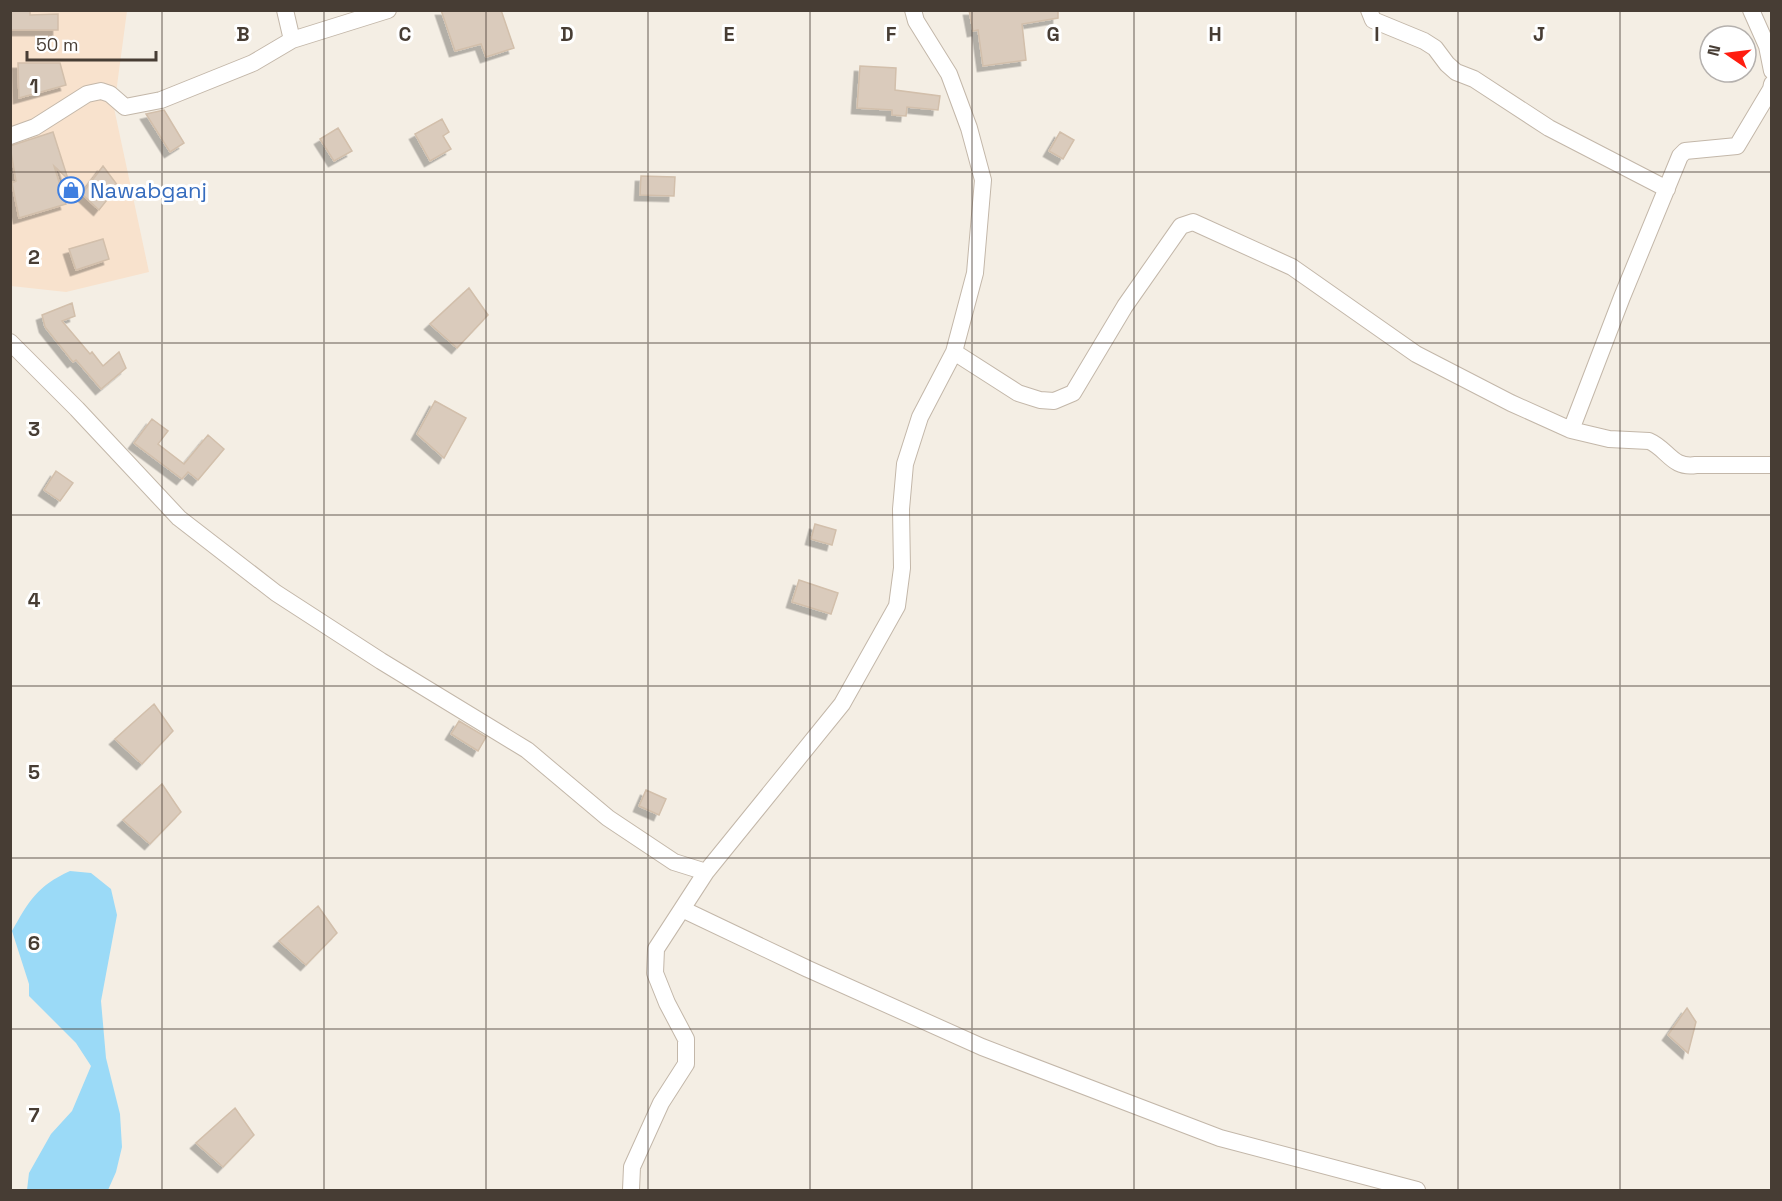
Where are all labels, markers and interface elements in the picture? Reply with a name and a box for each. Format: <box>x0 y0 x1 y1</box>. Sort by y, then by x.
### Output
text: B <box>236 21 250 47</box>
text: C <box>399 21 412 47</box>
text: D <box>560 21 574 47</box>
text: E <box>723 21 735 47</box>
text: F <box>886 21 897 47</box>
text: G <box>1046 21 1060 47</box>
text: H <box>1208 21 1222 47</box>
text: I <box>1374 21 1380 47</box>
text: J <box>1533 21 1545 47</box>
scale bar <box>27 24 156 62</box>
north arrow <box>1698 24 1758 84</box>
text: 50 m <box>36 33 78 56</box>
text: N <box>1702 43 1725 58</box>
text: 1 <box>29 73 39 99</box>
shop icon: Nawabganj <box>56 175 86 205</box>
place label: Nawabganj <box>90 176 207 204</box>
text: 2 <box>28 244 40 270</box>
text: 3 <box>28 416 40 442</box>
text: 4 <box>28 587 41 613</box>
text: 5 <box>28 759 40 785</box>
text: 6 <box>28 930 40 956</box>
text: 7 <box>28 1102 40 1128</box>

